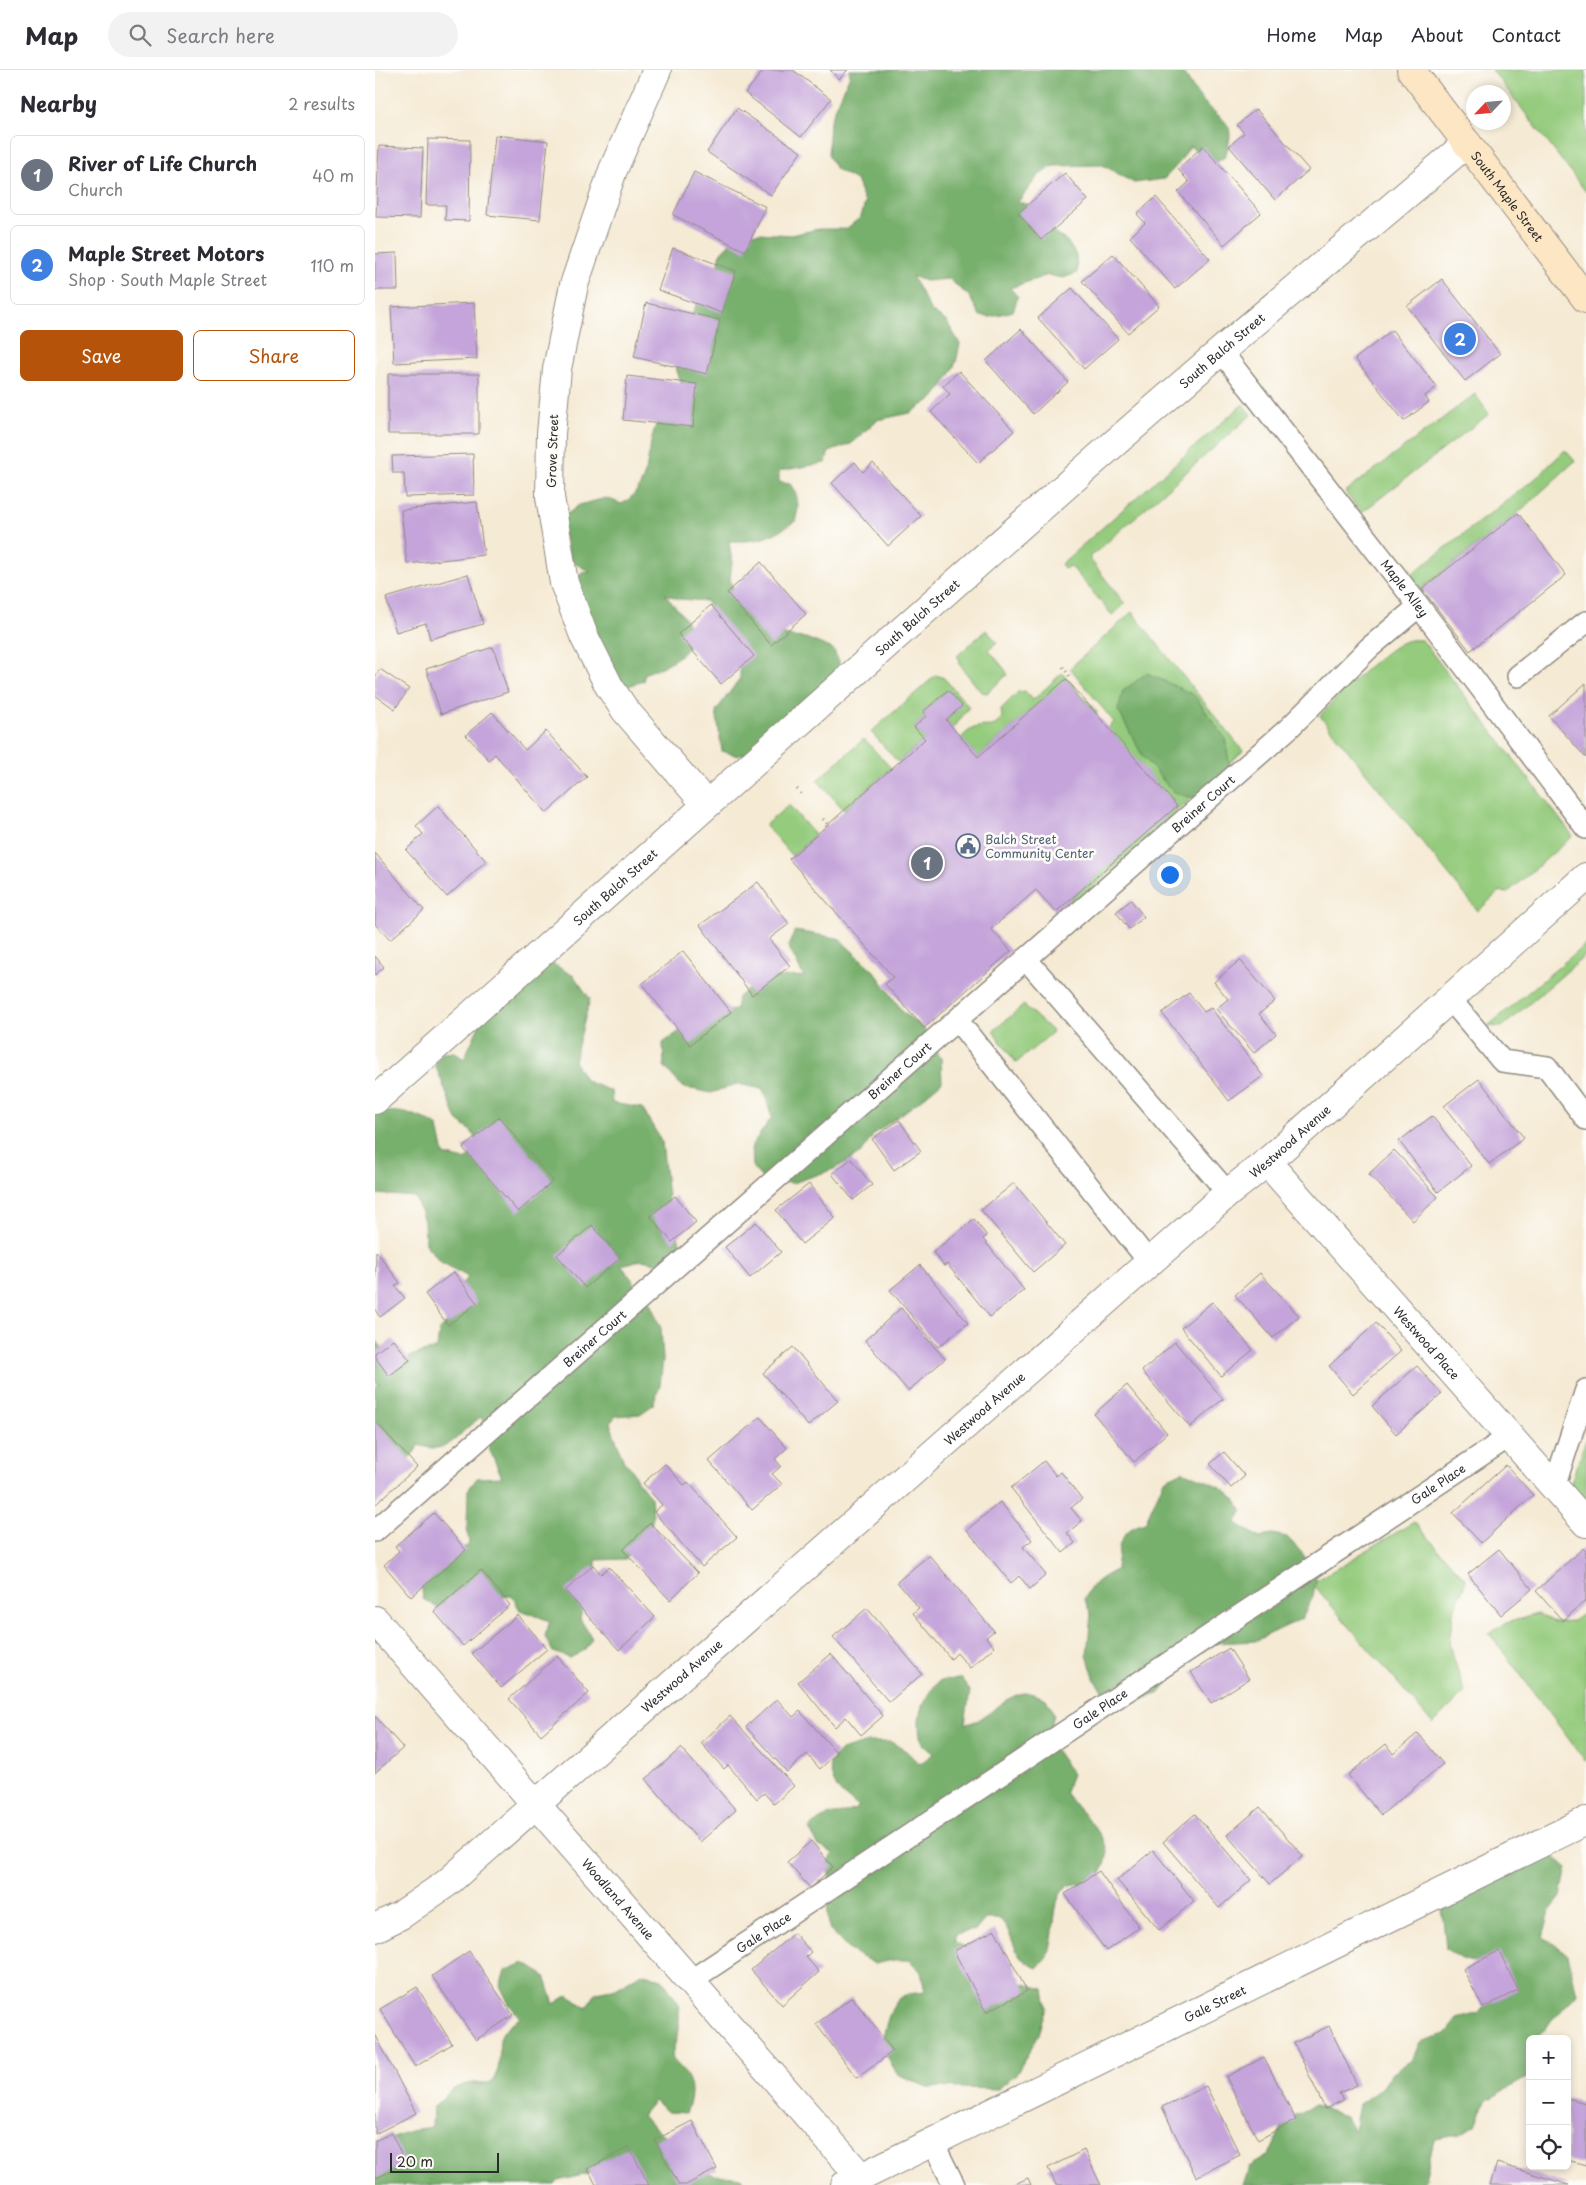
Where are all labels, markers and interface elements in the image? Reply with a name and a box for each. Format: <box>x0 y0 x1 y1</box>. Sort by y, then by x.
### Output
search box <box>108 12 458 57</box>
text: Map <box>25 17 78 53</box>
icon: search <box>126 21 154 49</box>
text: Search here <box>166 21 275 49</box>
text: Home <box>1266 21 1316 48</box>
text: Map <box>1344 21 1383 48</box>
text: About <box>1411 21 1463 48</box>
text: Contact <box>1491 21 1561 48</box>
north arrow <box>1466 85 1511 130</box>
text: Nearby <box>20 87 97 119</box>
text: 2 results <box>288 91 355 115</box>
street label: South Maple Street <box>1467 147 1548 245</box>
text: River of Life Church <box>68 149 257 177</box>
text: 1 <box>33 163 41 187</box>
text: 40 m <box>312 163 354 187</box>
text: Church <box>68 177 123 201</box>
text: Maple Street Motors <box>68 239 264 267</box>
text: 2 <box>31 253 43 277</box>
text: 110 m <box>311 253 354 277</box>
text: Shop · South Maple Street <box>68 267 267 291</box>
street label: South Balch Street <box>1175 309 1269 392</box>
pin: 2 <box>1444 320 1476 358</box>
button: Save <box>20 330 183 381</box>
button: Share <box>193 330 355 381</box>
street label: Grove Street <box>542 414 562 488</box>
street label: Maple Alley <box>1377 555 1433 621</box>
street label: South Balch Street <box>871 575 963 660</box>
street label: Breiner Court <box>1167 771 1239 837</box>
place label: Balch Street Community Center <box>985 830 1094 862</box>
public building icon: Balch Street Community Center <box>955 833 981 859</box>
street label: South Balch Street <box>569 844 661 929</box>
pin: 1 <box>911 844 943 882</box>
your location <box>1157 862 1183 888</box>
street label: Breiner Court <box>864 1037 935 1103</box>
street label: Westwood Avenue <box>1245 1100 1335 1182</box>
street label: Westwood Place <box>1389 1302 1464 1383</box>
street label: Breiner Court <box>559 1305 630 1371</box>
street label: Westwood Avenue <box>940 1367 1029 1449</box>
street label: Gale Place <box>1407 1459 1469 1509</box>
street label: Westwood Avenue <box>637 1635 726 1717</box>
street label: Gale Place <box>1069 1684 1131 1733</box>
street label: Woodland Avenue <box>578 1854 659 1944</box>
street label: Gale Place <box>732 1908 794 1957</box>
street label: Gale Street <box>1181 1980 1249 2026</box>
map controls <box>1526 2035 1571 2170</box>
button: + <box>1526 2035 1571 2080</box>
button: − <box>1526 2080 1571 2125</box>
button: locate <box>1526 2125 1571 2170</box>
scale bar <box>390 2150 499 2173</box>
text: 20 m <box>397 2151 433 2172</box>

